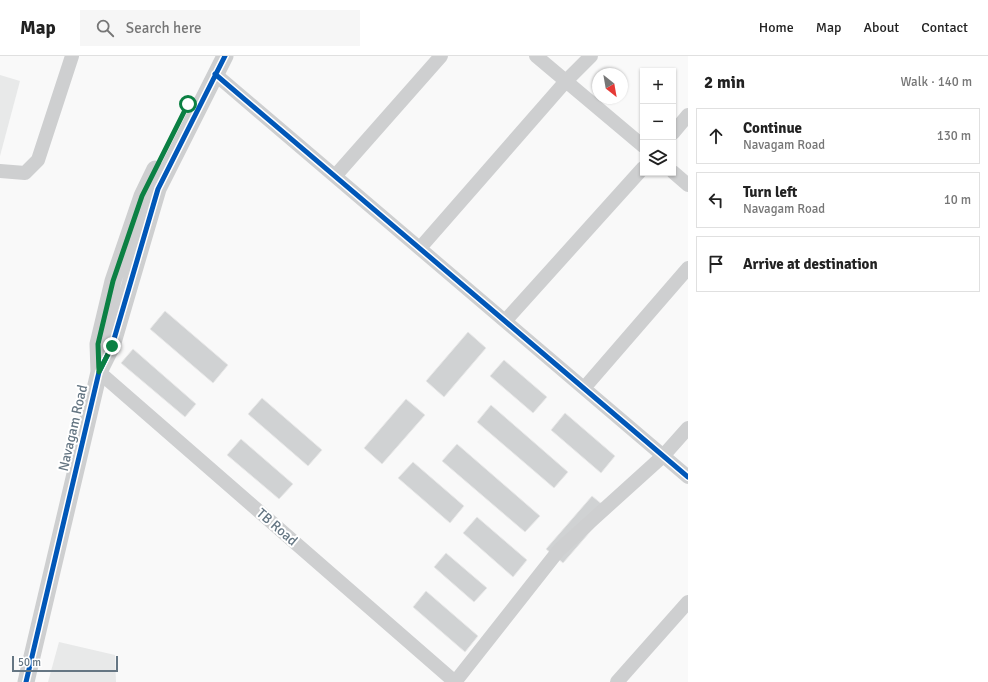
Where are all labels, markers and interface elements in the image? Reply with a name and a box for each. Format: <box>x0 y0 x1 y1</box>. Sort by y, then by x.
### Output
search box <box>80 10 360 46</box>
text: Map <box>20 16 56 40</box>
icon: search <box>94 17 116 39</box>
text: Search here <box>126 19 201 37</box>
text: Home <box>759 19 794 36</box>
text: Map <box>816 19 841 36</box>
text: About <box>863 19 899 36</box>
text: Contact <box>921 19 968 36</box>
north arrow <box>592 68 628 104</box>
map controls <box>640 68 676 176</box>
button: + <box>640 68 676 104</box>
text: 2 min <box>704 72 745 93</box>
text: Walk · 140 m <box>901 74 972 90</box>
route start <box>179 95 197 113</box>
button: − <box>640 104 676 140</box>
text: Continue <box>743 119 802 137</box>
icon: ahead <box>705 125 727 147</box>
text: 130 m <box>937 128 971 144</box>
text: Navagam Road <box>743 137 825 153</box>
button: layers <box>640 140 676 176</box>
text: Turn left <box>743 183 797 201</box>
icon: left <box>705 189 727 211</box>
text: 10 m <box>944 192 971 208</box>
text: Navagam Road <box>743 201 825 217</box>
icon: arrive <box>705 253 727 275</box>
text: Arrive at destination <box>743 255 878 273</box>
route end <box>103 337 121 355</box>
street label: Navagam Road <box>55 383 91 473</box>
street label: TB Road <box>253 505 301 549</box>
scale bar <box>12 654 118 673</box>
text: 50 m <box>18 656 41 669</box>

